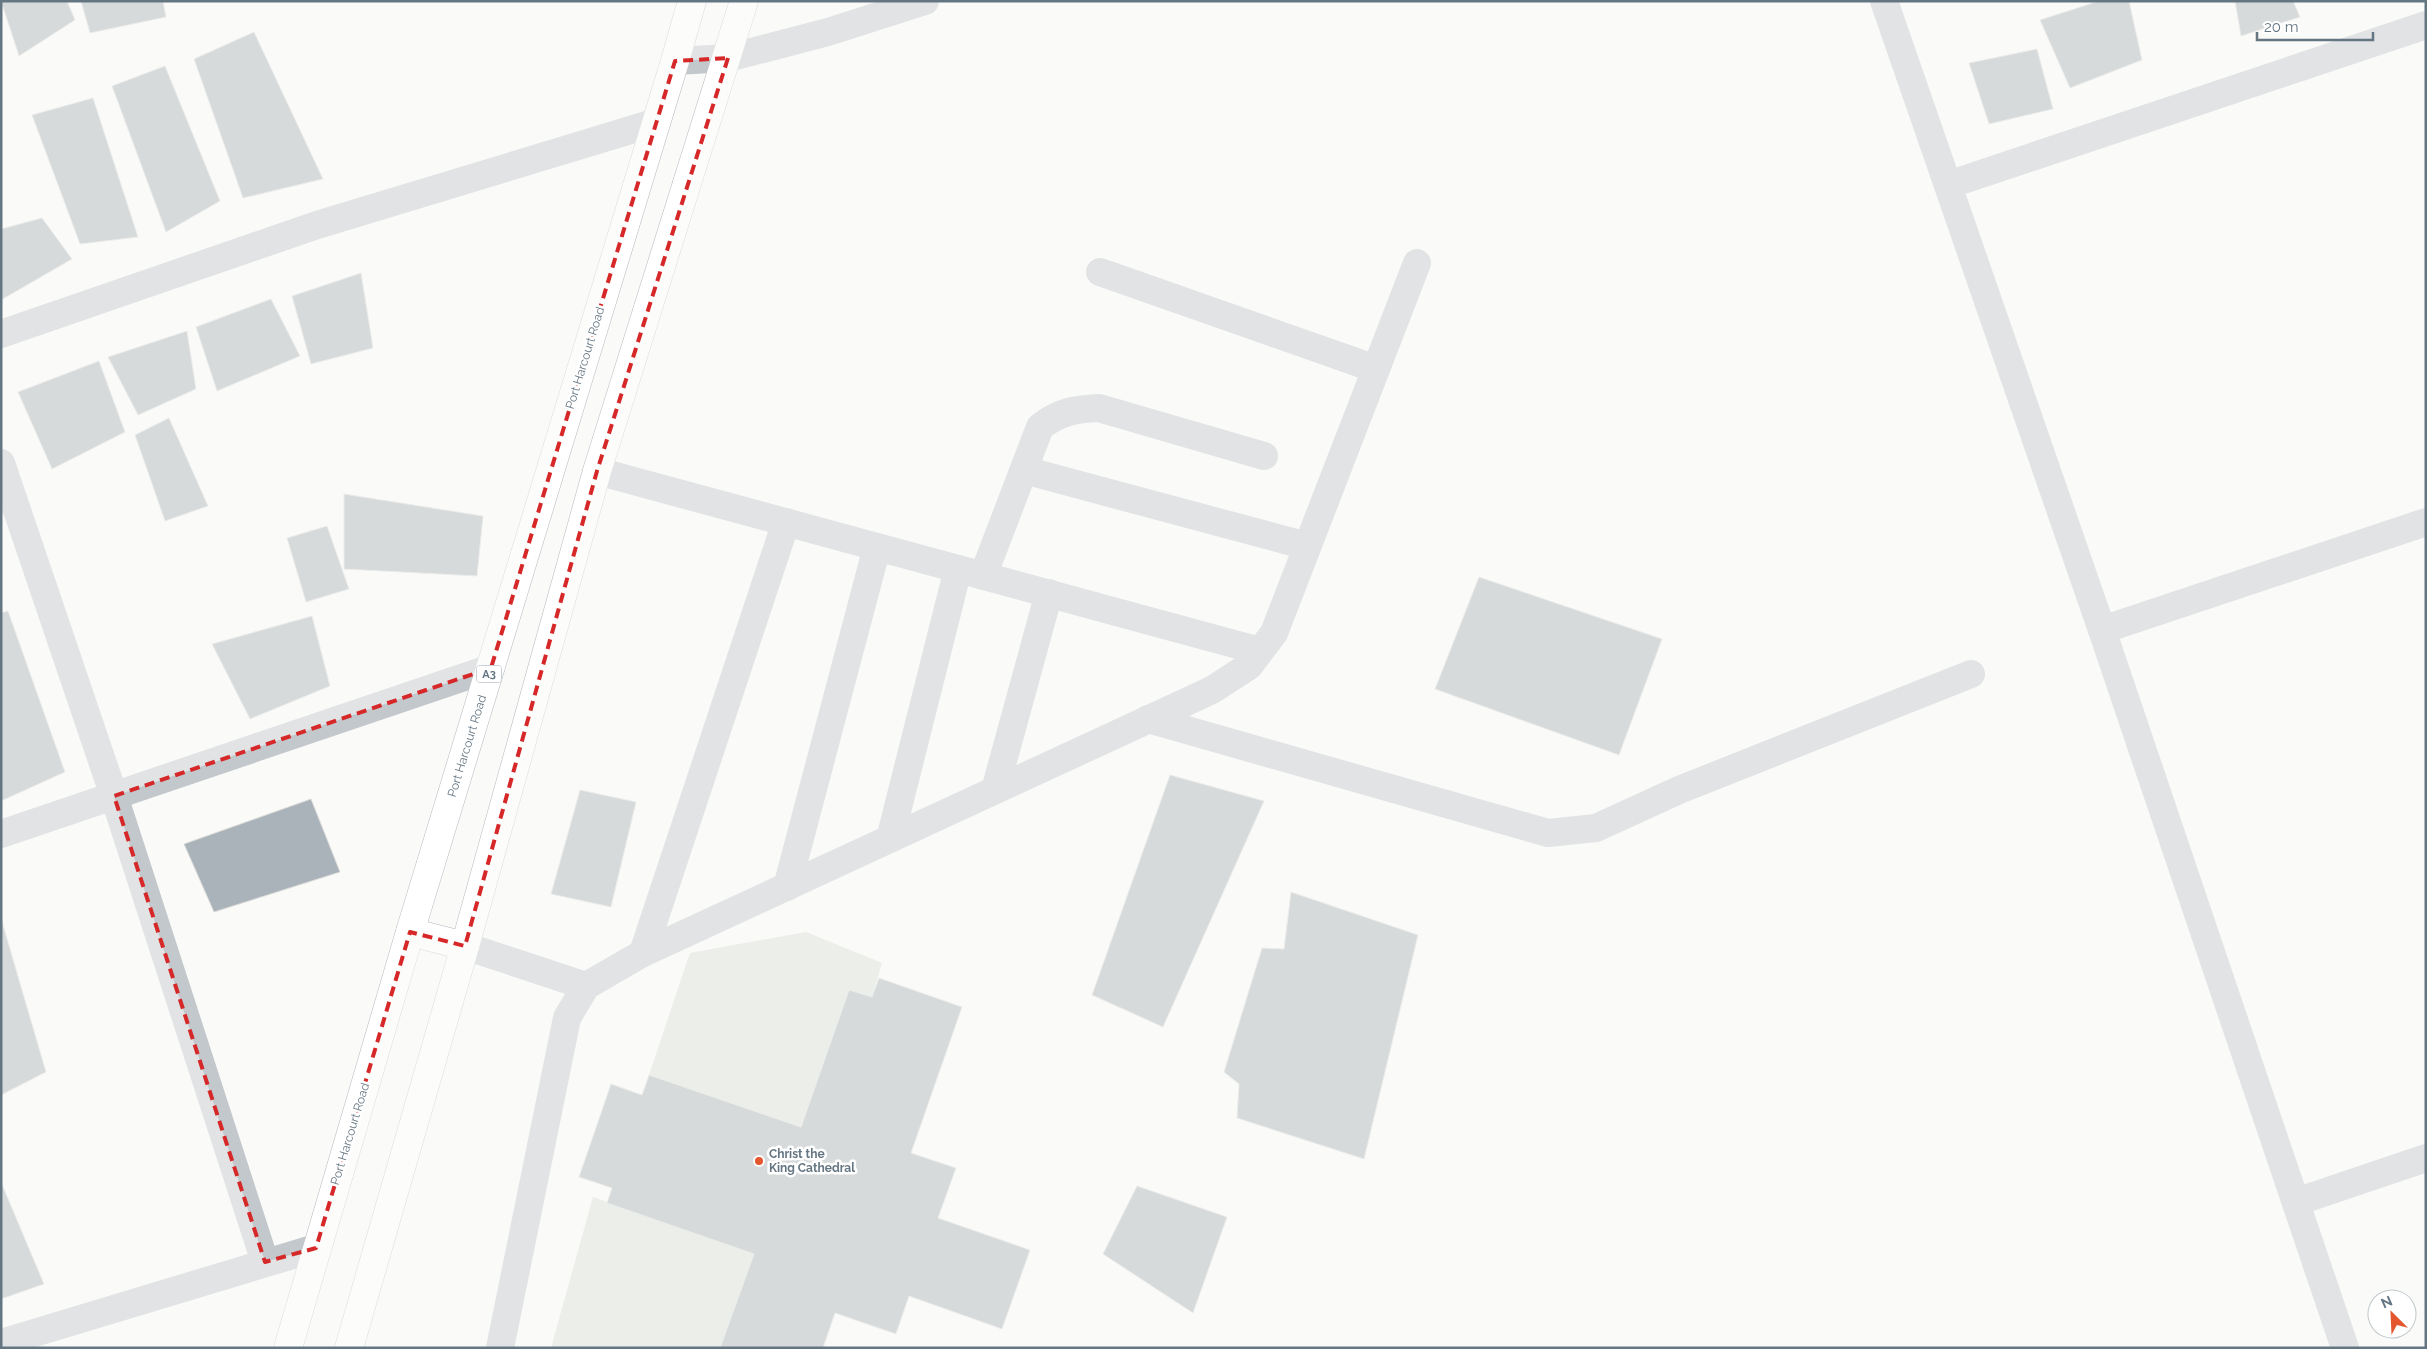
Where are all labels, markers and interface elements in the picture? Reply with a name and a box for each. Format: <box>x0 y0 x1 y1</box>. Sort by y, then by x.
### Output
scale bar <box>2257 10 2373 42</box>
text: 20 m <box>2264 18 2299 36</box>
street label: Port Harcourt Road <box>563 305 607 411</box>
road number: A3 <box>476 666 502 682</box>
street label: Port Harcourt Road <box>445 693 489 799</box>
street label: Port Harcourt Road <box>328 1081 372 1187</box>
place label: Christ the King Cathedral <box>769 1147 855 1175</box>
marker: Christ the King Cathedral <box>753 1155 765 1167</box>
north arrow <box>2367 1289 2417 1339</box>
text: N <box>2379 1293 2395 1312</box>

